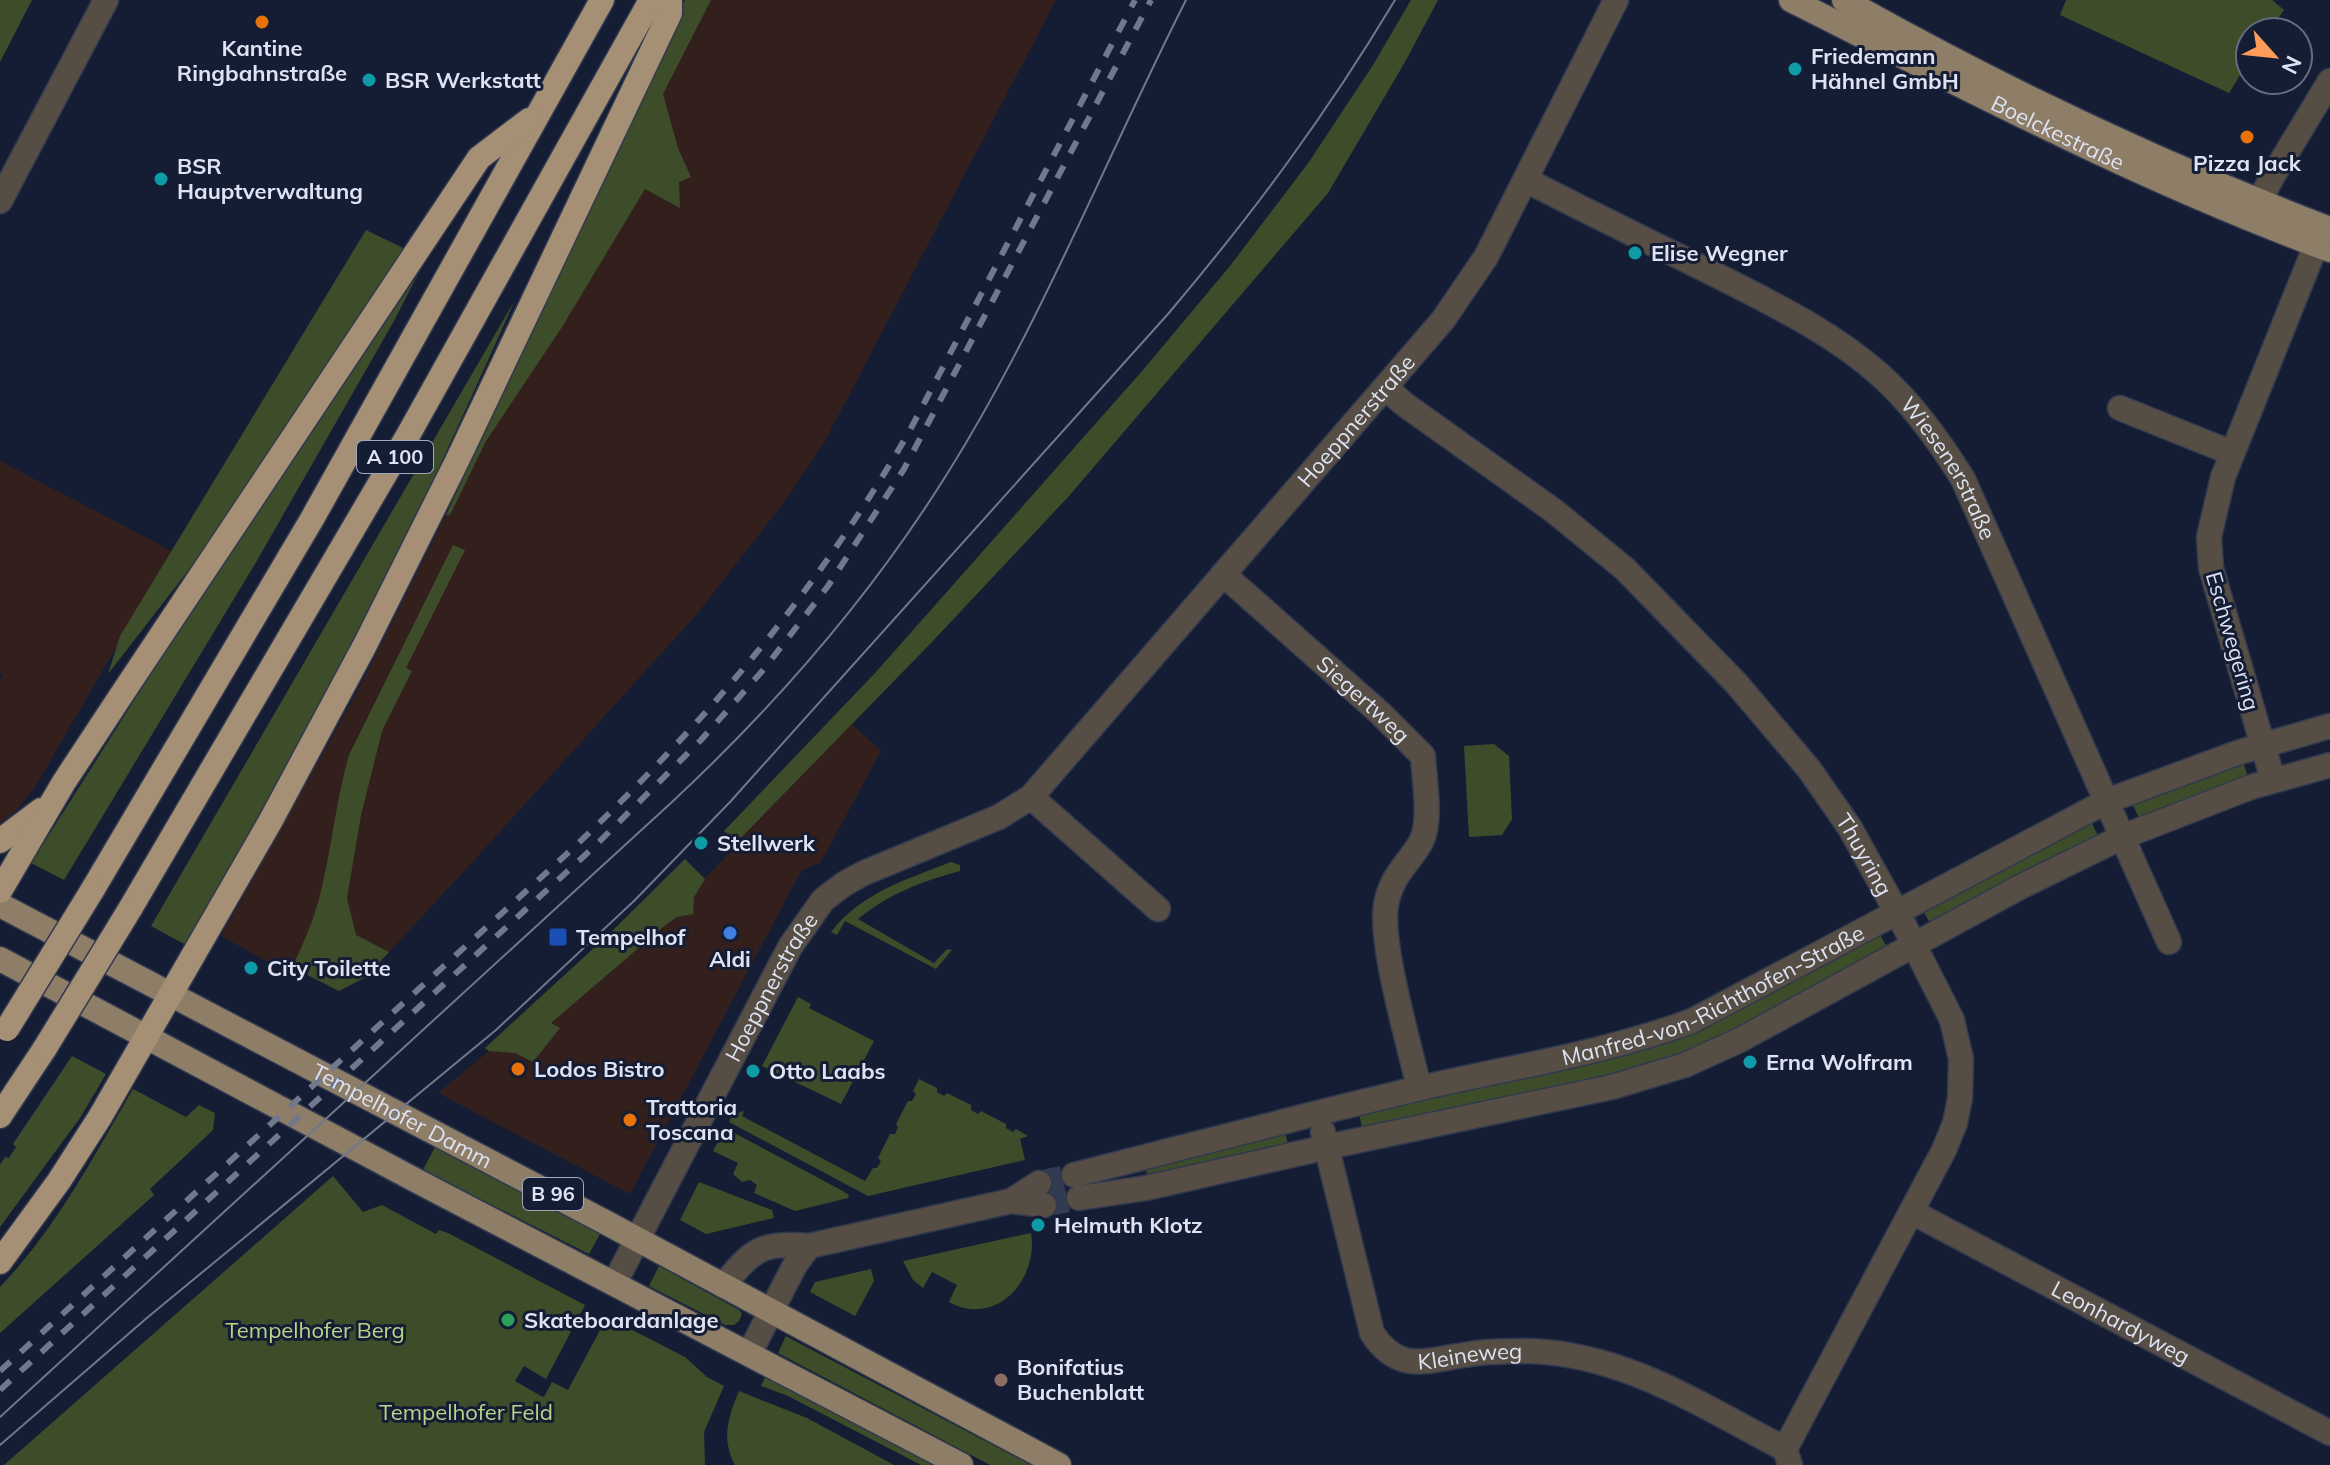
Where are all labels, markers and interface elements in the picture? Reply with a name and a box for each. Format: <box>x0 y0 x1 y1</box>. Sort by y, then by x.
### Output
marker: Kantine Ringbahnstraße <box>253 13 271 31</box>
north arrow <box>2234 16 2314 96</box>
place label: Kantine Ringbahnstraße <box>177 34 347 87</box>
place label: Friedemann Hähnel GmbH <box>1811 42 1959 95</box>
text: N <box>2276 51 2308 79</box>
marker: Friedemann Hähnel GmbH <box>1786 60 1804 78</box>
place label: BSR Werkstatt <box>385 66 541 94</box>
marker: BSR Werkstatt <box>360 71 378 89</box>
street label: Boelckestraße <box>1987 89 2129 176</box>
marker: Pizza Jack <box>2238 128 2256 146</box>
place label: Pizza Jack <box>2193 149 2302 177</box>
place label: BSR Hauptverwaltung <box>177 152 363 205</box>
marker: BSR Hauptverwaltung <box>152 170 170 188</box>
place label: Elise Wegner <box>1651 239 1788 267</box>
marker: Elise Wegner <box>1626 244 1644 262</box>
street label: Hoeppnerstraße <box>1291 349 1421 493</box>
street label: Wiesenerstraße <box>1895 391 2002 544</box>
road number: A 100 <box>357 441 433 473</box>
street label: Eschwegering <box>2200 568 2266 714</box>
street label: Siegertweg <box>1311 649 1416 749</box>
street label: Thuyring <box>1830 808 1899 901</box>
place label: Stellwerk <box>717 829 816 857</box>
marker: Stellwerk <box>692 834 710 852</box>
street label: Hoeppnerstraße <box>719 907 824 1066</box>
street label: Manfred-von-Richthofen-Straße <box>1559 918 1869 1071</box>
place label: Tempelhof <box>576 923 686 951</box>
marker: Aldi <box>721 924 739 942</box>
marker: Tempelhof <box>547 926 569 948</box>
place label: Aldi <box>709 945 751 973</box>
place label: City Toilette <box>267 954 391 982</box>
marker: City Toilette <box>242 959 260 977</box>
place label: Erna Wolfram <box>1766 1048 1913 1076</box>
marker: Erna Wolfram <box>1741 1053 1759 1071</box>
place label: Lodos Bistro <box>534 1055 665 1083</box>
street label: Tempelhofer Damm <box>307 1057 497 1174</box>
place label: Otto Laabs <box>769 1057 886 1085</box>
marker: Lodos Bistro <box>509 1060 527 1078</box>
marker: Otto Laabs <box>744 1062 762 1080</box>
place label: Trattoria Toscana <box>646 1093 737 1146</box>
marker: Trattoria Toscana <box>621 1111 639 1129</box>
road number: B 96 <box>523 1178 583 1210</box>
place label: Helmuth Klotz <box>1054 1211 1203 1239</box>
marker: Helmuth Klotz <box>1029 1216 1047 1234</box>
street label: Leonhardyweg <box>2047 1274 2195 1370</box>
place label: Skateboardanlage <box>524 1306 719 1334</box>
marker: Skateboardanlage <box>499 1311 517 1329</box>
park label: Tempelhofer Berg <box>225 1316 405 1344</box>
street label: Kleineweg <box>1417 1337 1522 1376</box>
place label: Bonifatius Buchenblatt <box>1017 1353 1144 1406</box>
marker: Bonifatius Buchenblatt <box>992 1371 1010 1389</box>
park label: Tempelhofer Feld <box>379 1398 553 1426</box>

